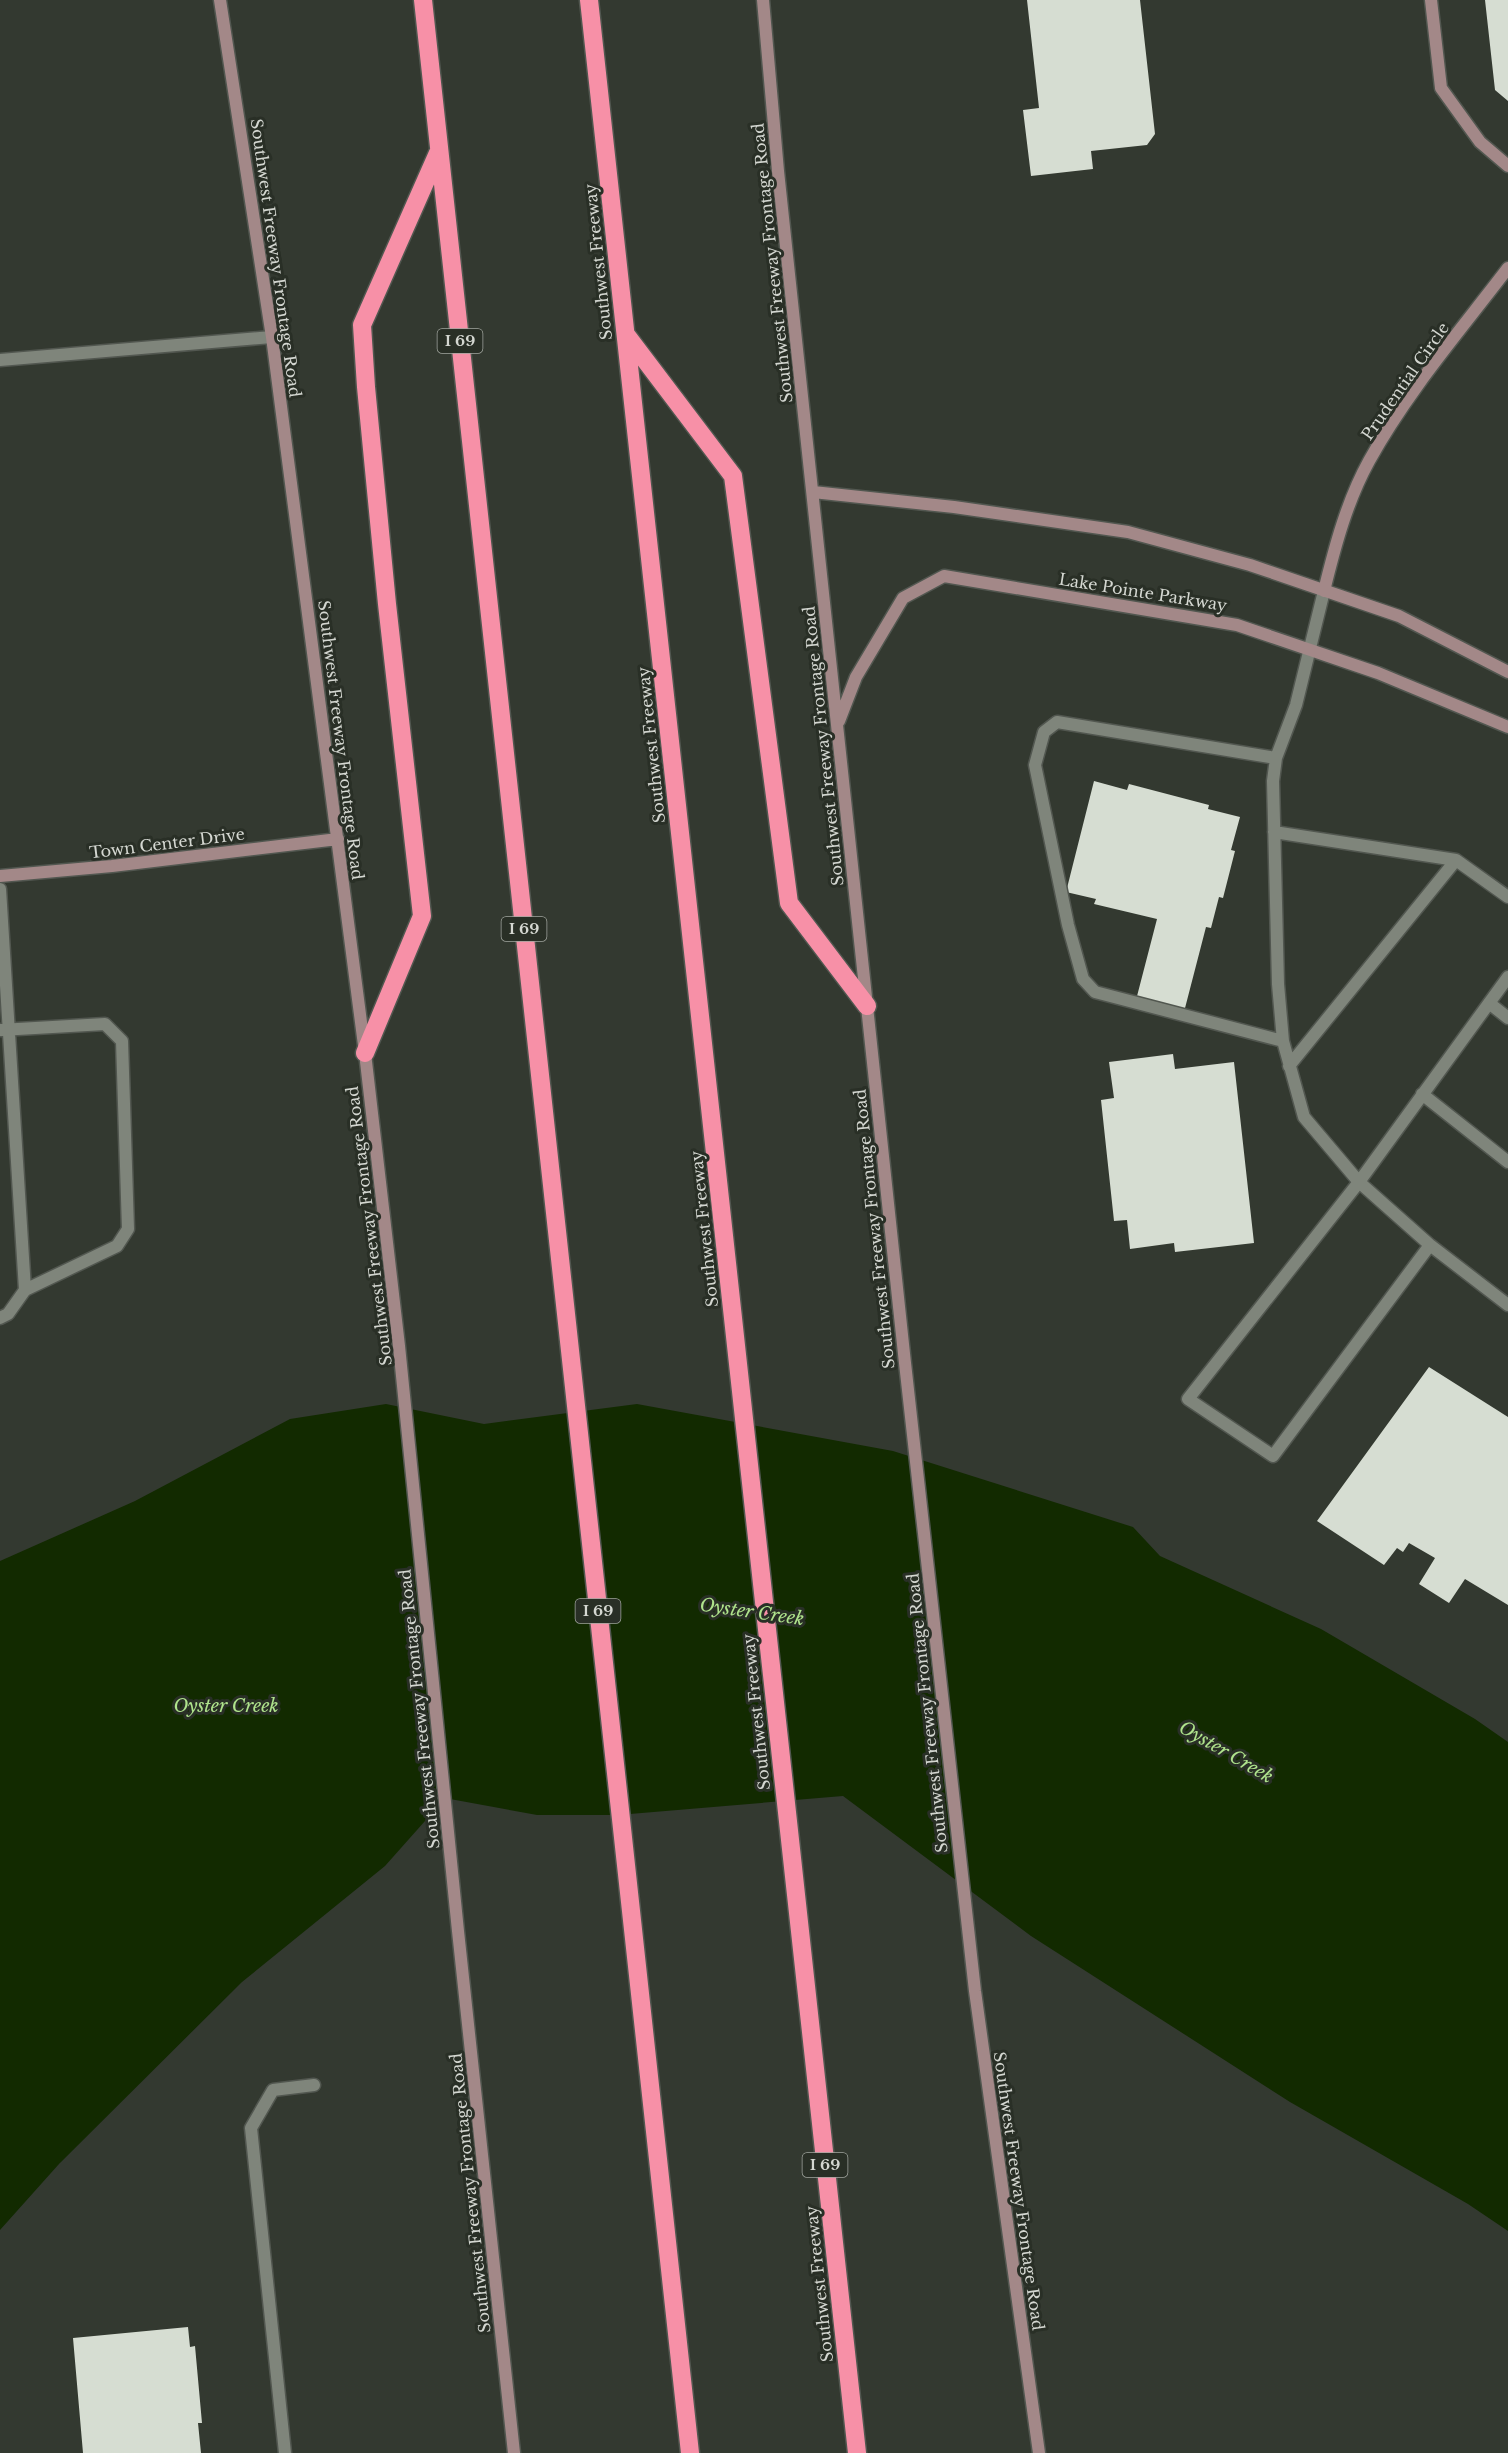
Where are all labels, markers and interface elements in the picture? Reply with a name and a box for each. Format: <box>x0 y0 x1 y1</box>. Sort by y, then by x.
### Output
street label: Southwest Freeway Frontage Road <box>247 117 306 399</box>
street label: Southwest Freeway Frontage Road <box>747 122 797 404</box>
street label: Southwest Freeway <box>580 182 616 341</box>
street label: Prudential Circle <box>1357 318 1453 444</box>
road number: I 69 <box>438 329 482 353</box>
street label: Lake Pointe Parkway <box>1057 569 1229 615</box>
street label: Southwest Freeway Frontage Road <box>314 599 368 881</box>
street label: Southwest Freeway Frontage Road <box>798 605 848 887</box>
street label: Southwest Freeway <box>633 665 669 824</box>
street label: Town Center Drive <box>88 824 246 862</box>
road number: I 69 <box>502 917 546 941</box>
street label: Southwest Freeway Frontage Road <box>342 1085 396 1367</box>
street label: Southwest Freeway Frontage Road <box>849 1088 899 1370</box>
street label: Southwest Freeway <box>686 1149 722 1308</box>
street label: Southwest Freeway Frontage Road <box>394 1568 444 1850</box>
street label: Southwest Freeway Frontage Road <box>902 1572 952 1854</box>
water label: Oyster Creek <box>698 1594 806 1630</box>
road number: I 69 <box>576 1599 620 1623</box>
street label: Southwest Freeway <box>738 1632 774 1791</box>
water label: Oyster Creek <box>173 1695 279 1717</box>
water label: Oyster Creek <box>1175 1716 1277 1788</box>
street label: Southwest Freeway Frontage Road <box>990 2050 1049 2332</box>
street label: Southwest Freeway Frontage Road <box>445 2052 495 2334</box>
road number: I 69 <box>802 2153 848 2177</box>
street label: Southwest Freeway <box>801 2204 837 2363</box>

